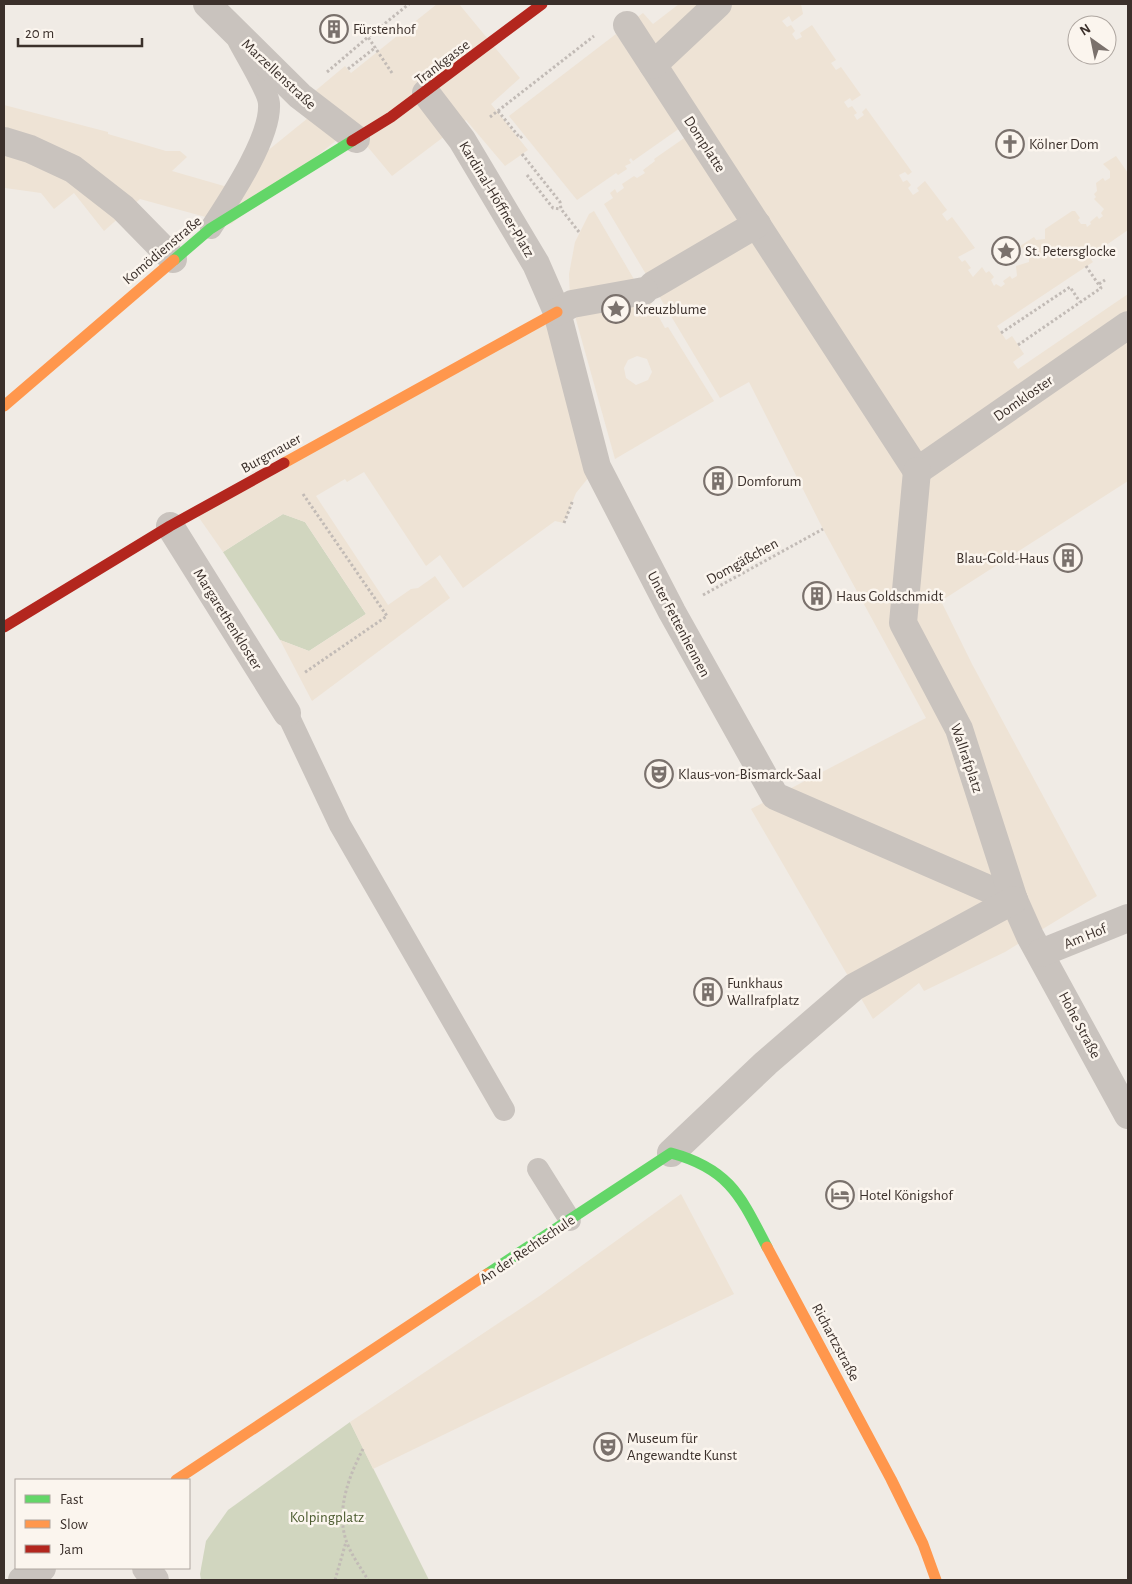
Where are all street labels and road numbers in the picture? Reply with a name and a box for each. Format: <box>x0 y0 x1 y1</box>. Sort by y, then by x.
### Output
street label: Marzellenstraße <box>239 36 319 112</box>
street label: Trankgasse <box>412 37 473 88</box>
street label: Domplatte <box>681 114 728 175</box>
street label: Kardinal-Höffner-Platz <box>456 139 537 260</box>
street label: Komödienstraße <box>120 213 205 288</box>
street label: Domkloster <box>991 372 1056 424</box>
street label: Burgmauer <box>239 431 304 476</box>
street label: Domgäßchen <box>704 536 781 587</box>
street label: Margarethenkloster <box>190 566 265 673</box>
street label: Unter Fettenhennen <box>644 569 713 680</box>
street label: Wallrafplatz <box>948 722 985 795</box>
street label: Am Hof <box>1062 921 1110 952</box>
street label: Hohe Straße <box>1056 989 1103 1061</box>
street label: An der Rechtschule <box>477 1212 578 1287</box>
street label: Richartzstraße <box>809 1301 862 1383</box>

